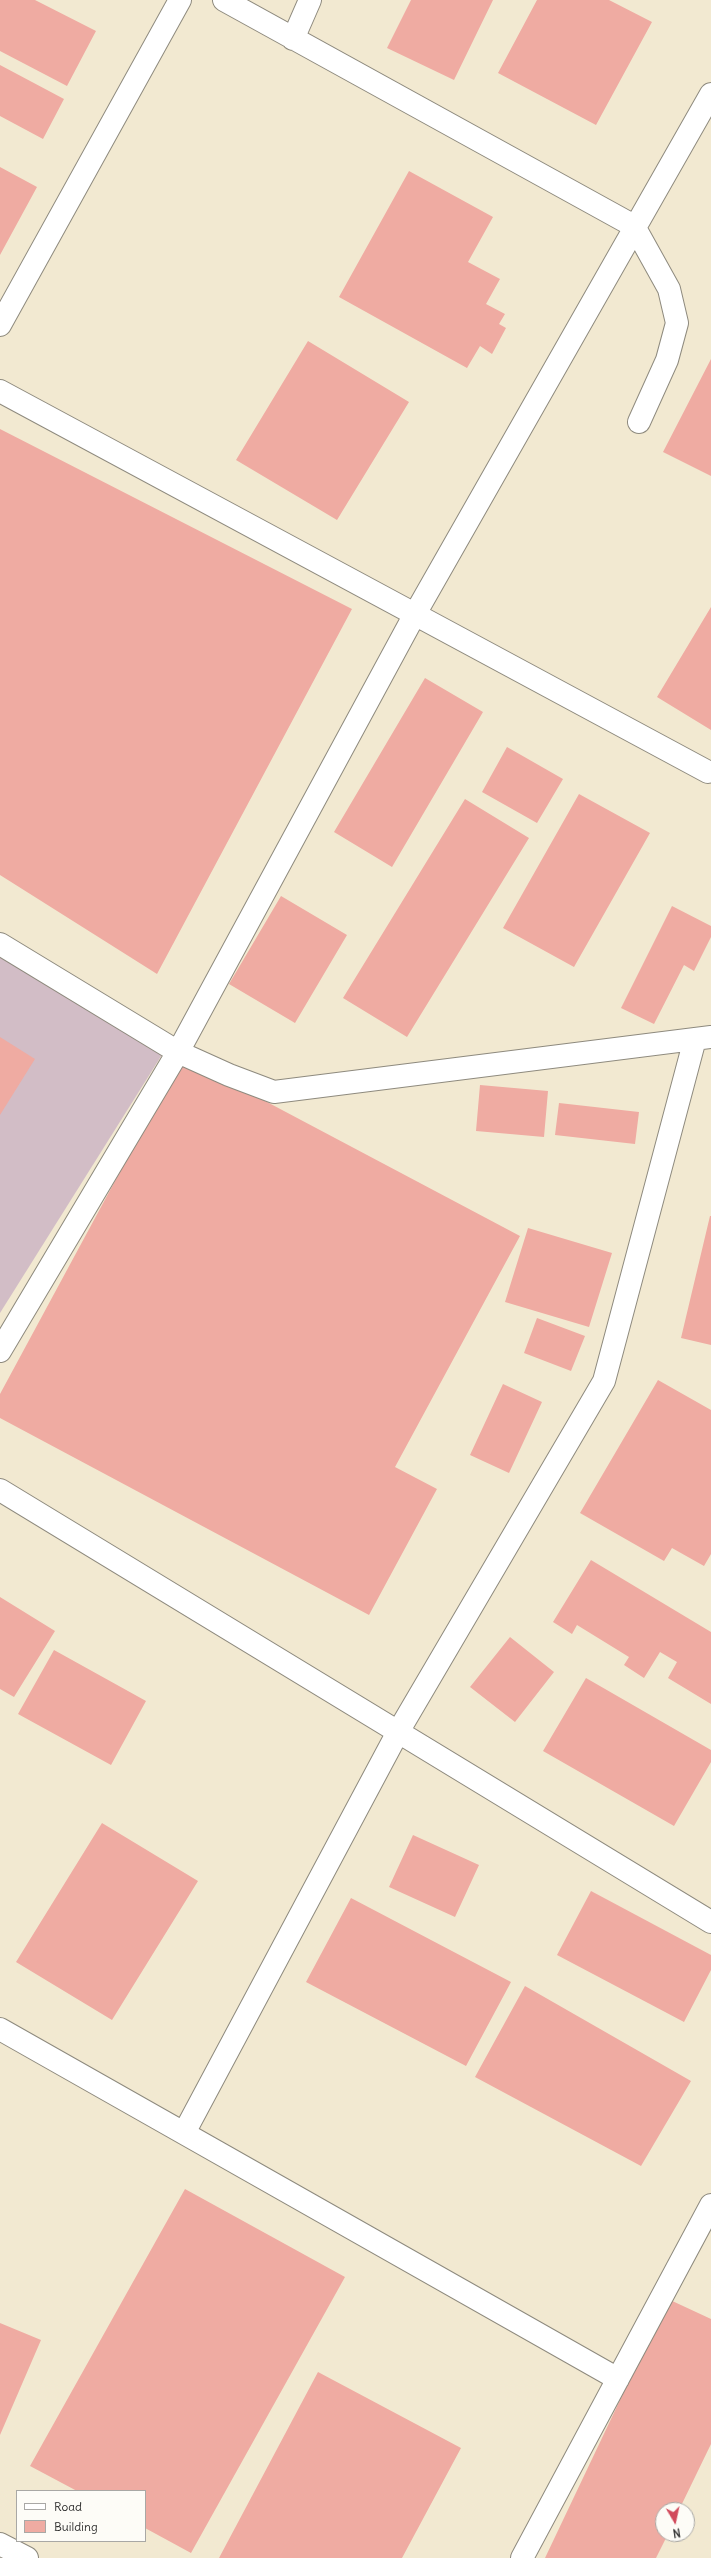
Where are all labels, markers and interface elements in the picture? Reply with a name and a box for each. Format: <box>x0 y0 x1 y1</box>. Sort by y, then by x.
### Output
legend <box>16 2490 146 2542</box>
text: Road <box>54 2499 82 2514</box>
north arrow <box>655 2502 695 2542</box>
text: Building <box>54 2519 98 2534</box>
text: N <box>672 2525 682 2540</box>

